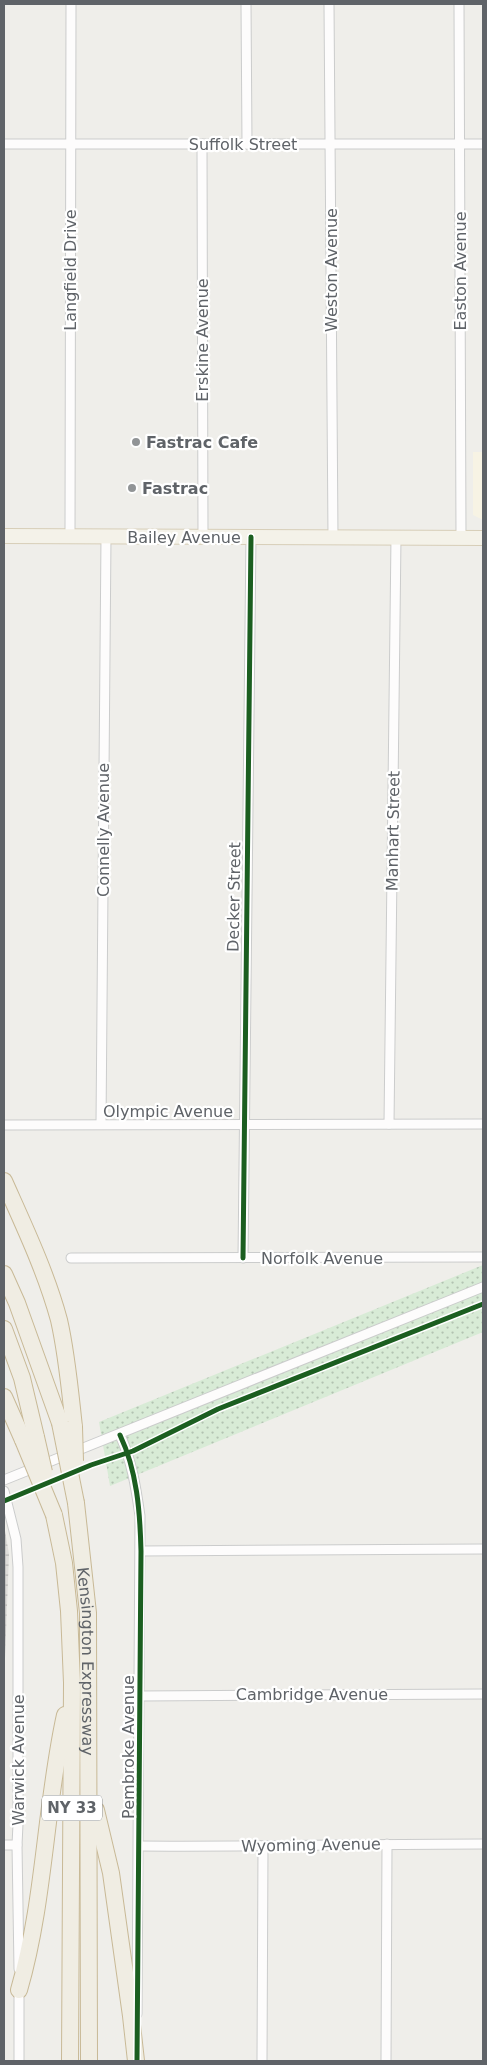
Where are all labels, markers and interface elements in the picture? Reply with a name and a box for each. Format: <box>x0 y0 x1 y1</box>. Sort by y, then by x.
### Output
street label: Suffolk Street <box>189 135 297 154</box>
street label: Weston Avenue <box>322 208 341 332</box>
street label: Langfield Drive <box>61 209 80 331</box>
street label: Easton Avenue <box>451 212 470 330</box>
street label: Erskine Avenue <box>193 278 212 402</box>
place label: Fastrac Cafe <box>146 433 258 452</box>
marker: Fastrac Cafe <box>130 436 142 448</box>
place label: Fastrac <box>142 479 208 498</box>
marker: Fastrac <box>126 482 138 494</box>
street label: Bailey Avenue <box>127 528 241 547</box>
street label: Connelly Avenue <box>94 763 113 897</box>
street label: Manhart Street <box>382 771 404 891</box>
street label: Decker Street <box>224 842 244 952</box>
street label: Olympic Avenue <box>103 1102 233 1121</box>
street label: Norfolk Avenue <box>261 1249 383 1268</box>
street label: Kensington Expressway <box>74 1566 98 1756</box>
street label: Pembroke Avenue <box>119 1675 138 1819</box>
street label: Cambridge Avenue <box>236 1685 388 1704</box>
street label: Warwick Avenue <box>9 1694 28 1826</box>
road number: NY 33 <box>42 1796 102 1820</box>
street label: Wyoming Avenue <box>241 1834 381 1856</box>

